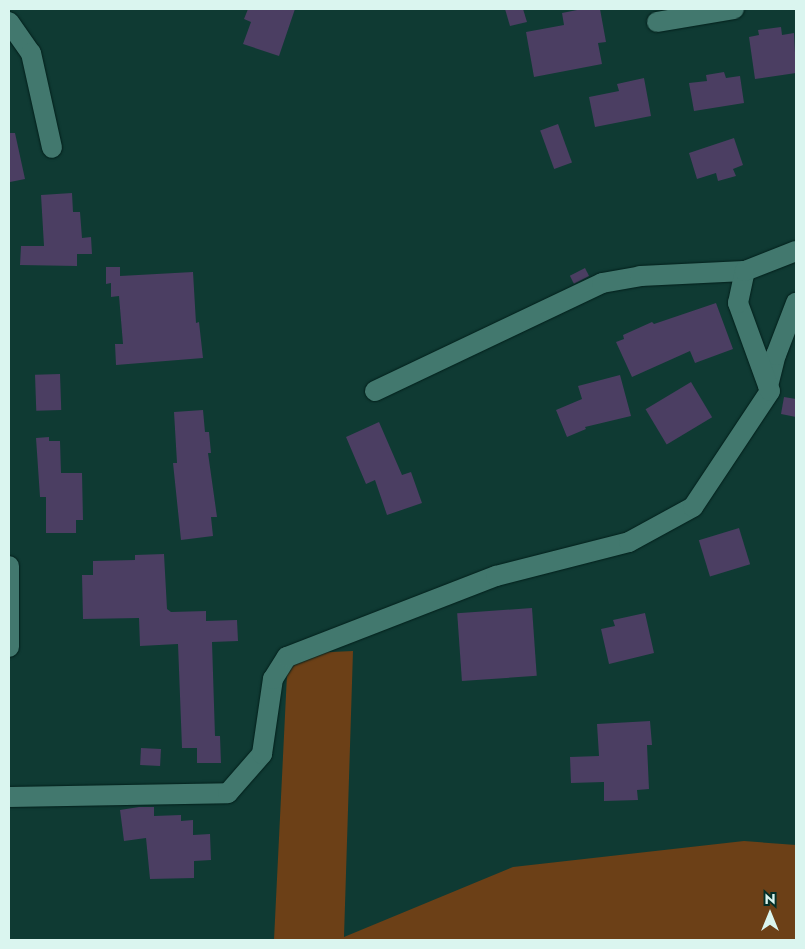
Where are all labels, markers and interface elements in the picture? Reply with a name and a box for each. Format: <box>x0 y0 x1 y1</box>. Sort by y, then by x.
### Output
north arrow <box>745 889 795 939</box>
text: N <box>764 889 776 909</box>

